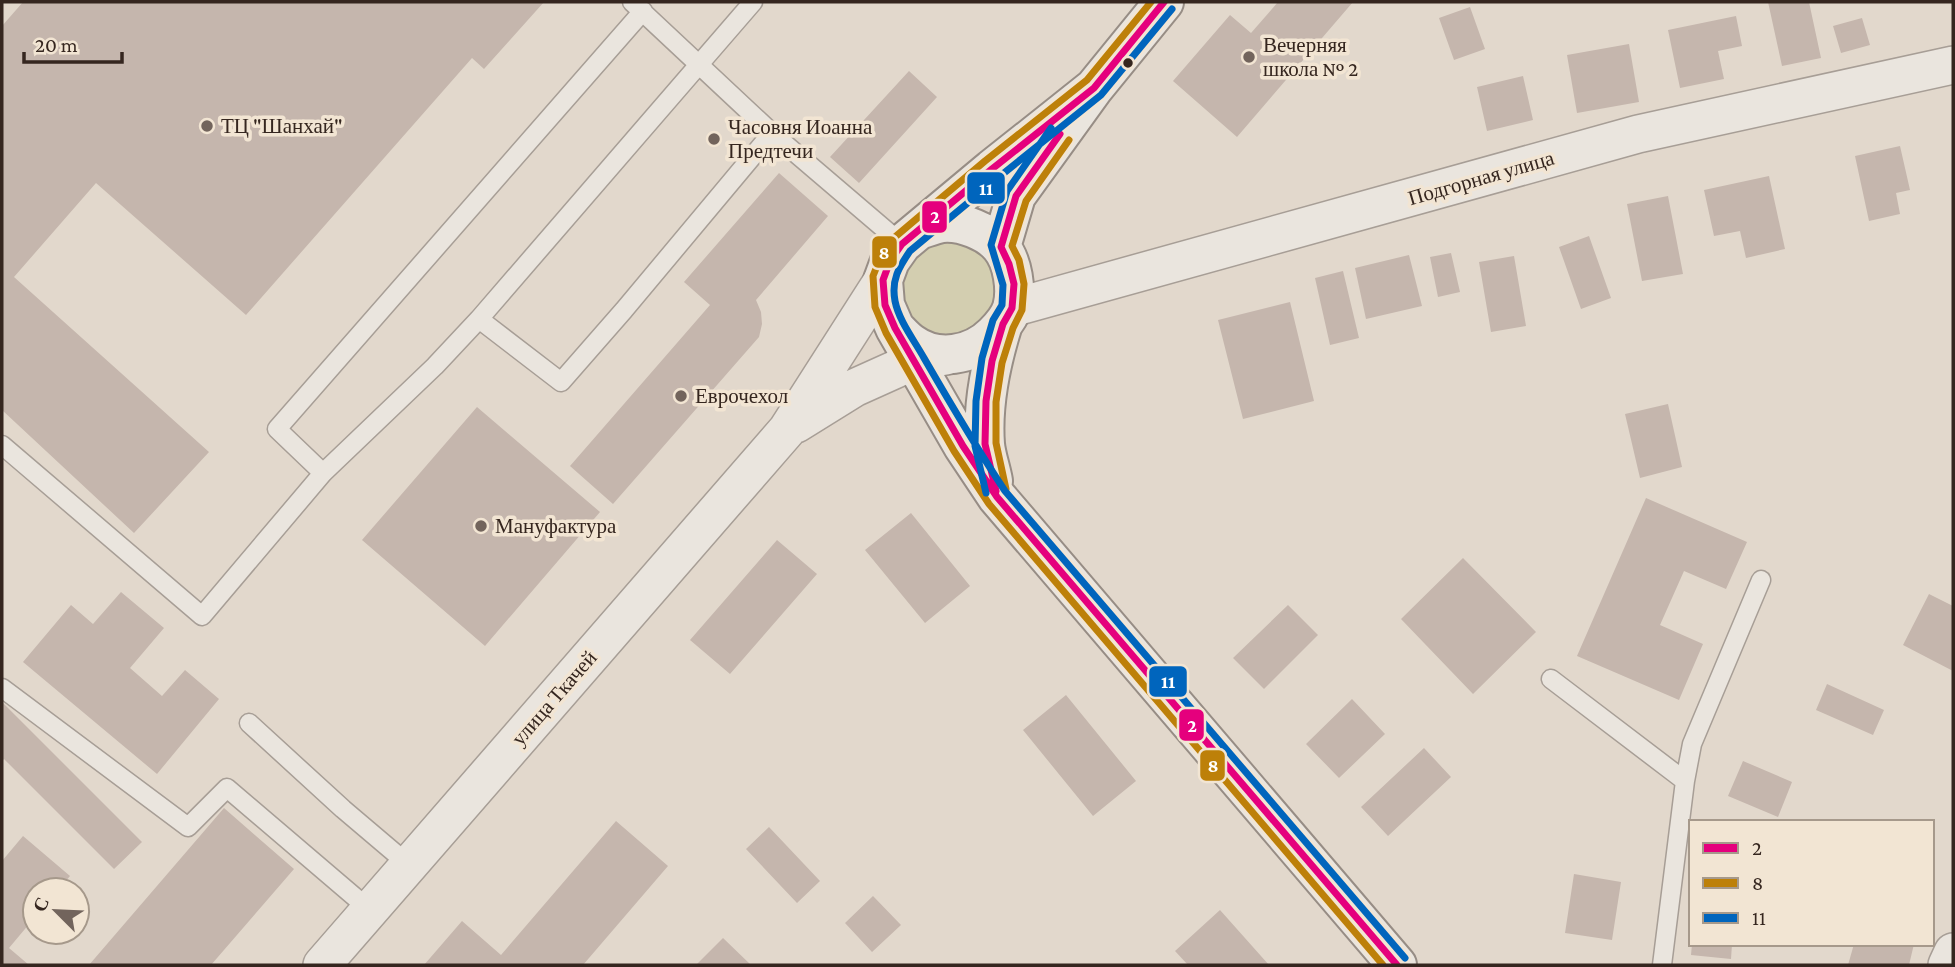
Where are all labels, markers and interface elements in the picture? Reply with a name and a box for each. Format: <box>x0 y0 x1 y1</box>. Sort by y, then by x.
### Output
scale bar <box>24 21 122 65</box>
text: 20 m <box>35 33 78 57</box>
place label: Вечерняя школа № 2 <box>1263 33 1358 81</box>
marker: Вечерняя школа № 2 <box>1241 49 1257 65</box>
unlabelled marker <box>1121 56 1135 70</box>
place label: ТЦ "Шанхай" <box>221 114 343 138</box>
place label: Часовня Иоанна Предтечи <box>728 115 873 163</box>
marker: ТЦ "Шанхай" <box>199 118 215 134</box>
marker: Часовня Иоанна Предтечи <box>706 131 722 147</box>
street label: Подгорная улица <box>1405 145 1557 210</box>
line badge: 11 <box>966 171 1006 205</box>
text: 11 <box>979 178 993 199</box>
line badge: 2 <box>921 200 948 234</box>
text: 2 <box>930 206 940 227</box>
line badge: 8 <box>871 235 898 269</box>
text: 8 <box>878 242 890 263</box>
place label: Еврочехол <box>695 384 788 408</box>
marker: Еврочехол <box>673 388 689 404</box>
place label: Мануфактура <box>495 514 617 538</box>
marker: Мануфактура <box>473 518 489 534</box>
street label: улица Ткачей <box>506 646 602 750</box>
line badge: 11 <box>1148 665 1188 698</box>
text: 11 <box>1161 671 1175 692</box>
line badge: 2 <box>1178 708 1205 742</box>
text: 2 <box>1187 715 1197 736</box>
line badge: 8 <box>1199 749 1226 782</box>
text: 8 <box>1207 755 1219 776</box>
legend <box>1689 820 1934 946</box>
text: 2 <box>1752 836 1762 860</box>
text: 8 <box>1752 871 1763 895</box>
north arrow <box>21 876 91 946</box>
text: С <box>29 894 53 915</box>
text: 11 <box>1752 906 1766 930</box>

